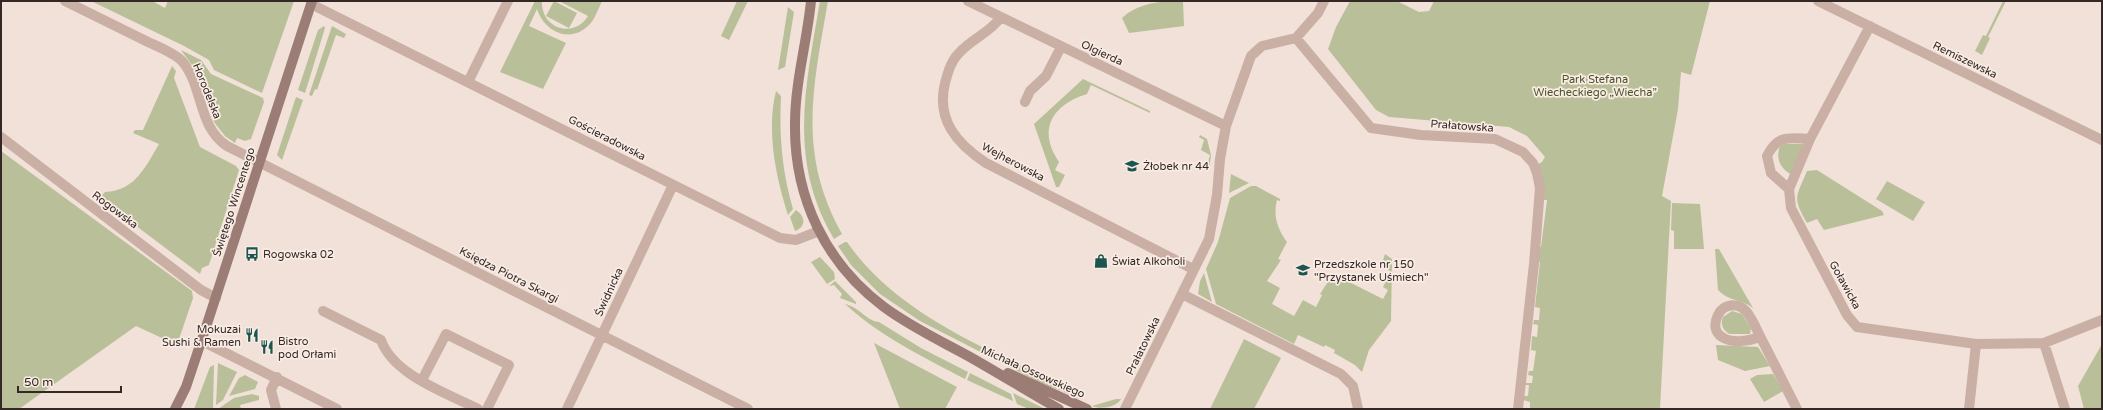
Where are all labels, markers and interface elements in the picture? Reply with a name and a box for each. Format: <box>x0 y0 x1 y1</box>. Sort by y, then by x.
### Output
street label: Olgierda <box>1079 38 1125 68</box>
street label: Remiszewska <box>1931 39 1999 81</box>
street label: Horodelska <box>190 61 224 121</box>
park label: Park Stefana Wiecheckiego „Wiecha” <box>1533 73 1657 99</box>
street label: Gościeradowska <box>566 113 648 163</box>
street label: Prałatowska <box>1430 117 1494 135</box>
street label: Wejherowska <box>979 140 1047 184</box>
street label: Świętego Wincentego <box>209 145 258 258</box>
school or university icon: Żłobek nr 44 <box>1124 158 1140 174</box>
place label: Żłobek nr 44 <box>1143 160 1209 173</box>
street label: Rogowska <box>89 189 141 231</box>
street label: Księdza Piotra Skargi <box>457 244 561 306</box>
bus stop icon: Rogowska 02 <box>244 246 260 262</box>
place label: Rogowska 02 <box>263 248 334 261</box>
shop icon: Świat Alkoholi <box>1093 253 1109 269</box>
place label: Świat Alkoholi <box>1112 254 1185 268</box>
place label: Przedszkole nr 150 "Przystanek Uśmiech" <box>1314 258 1428 284</box>
street label: Goławicka <box>1826 259 1864 311</box>
school or university icon: Przedszkole nr 150 "Przystanek Uśmiech" <box>1295 262 1311 278</box>
street label: Świdnicka <box>591 265 626 318</box>
street label: Prałatowska <box>1123 315 1163 377</box>
place label: Mokuzai Sushi & Ramen <box>162 323 241 349</box>
restaurant icon: Mokuzai Sushi & Ramen <box>244 327 260 343</box>
place label: Bistro pod Orłami <box>278 335 336 361</box>
restaurant icon: Bistro pod Orłami <box>259 339 275 355</box>
street label: Michała Ossowskiego <box>979 343 1087 401</box>
scale bar <box>18 368 121 394</box>
text: 50 m <box>24 375 53 389</box>

